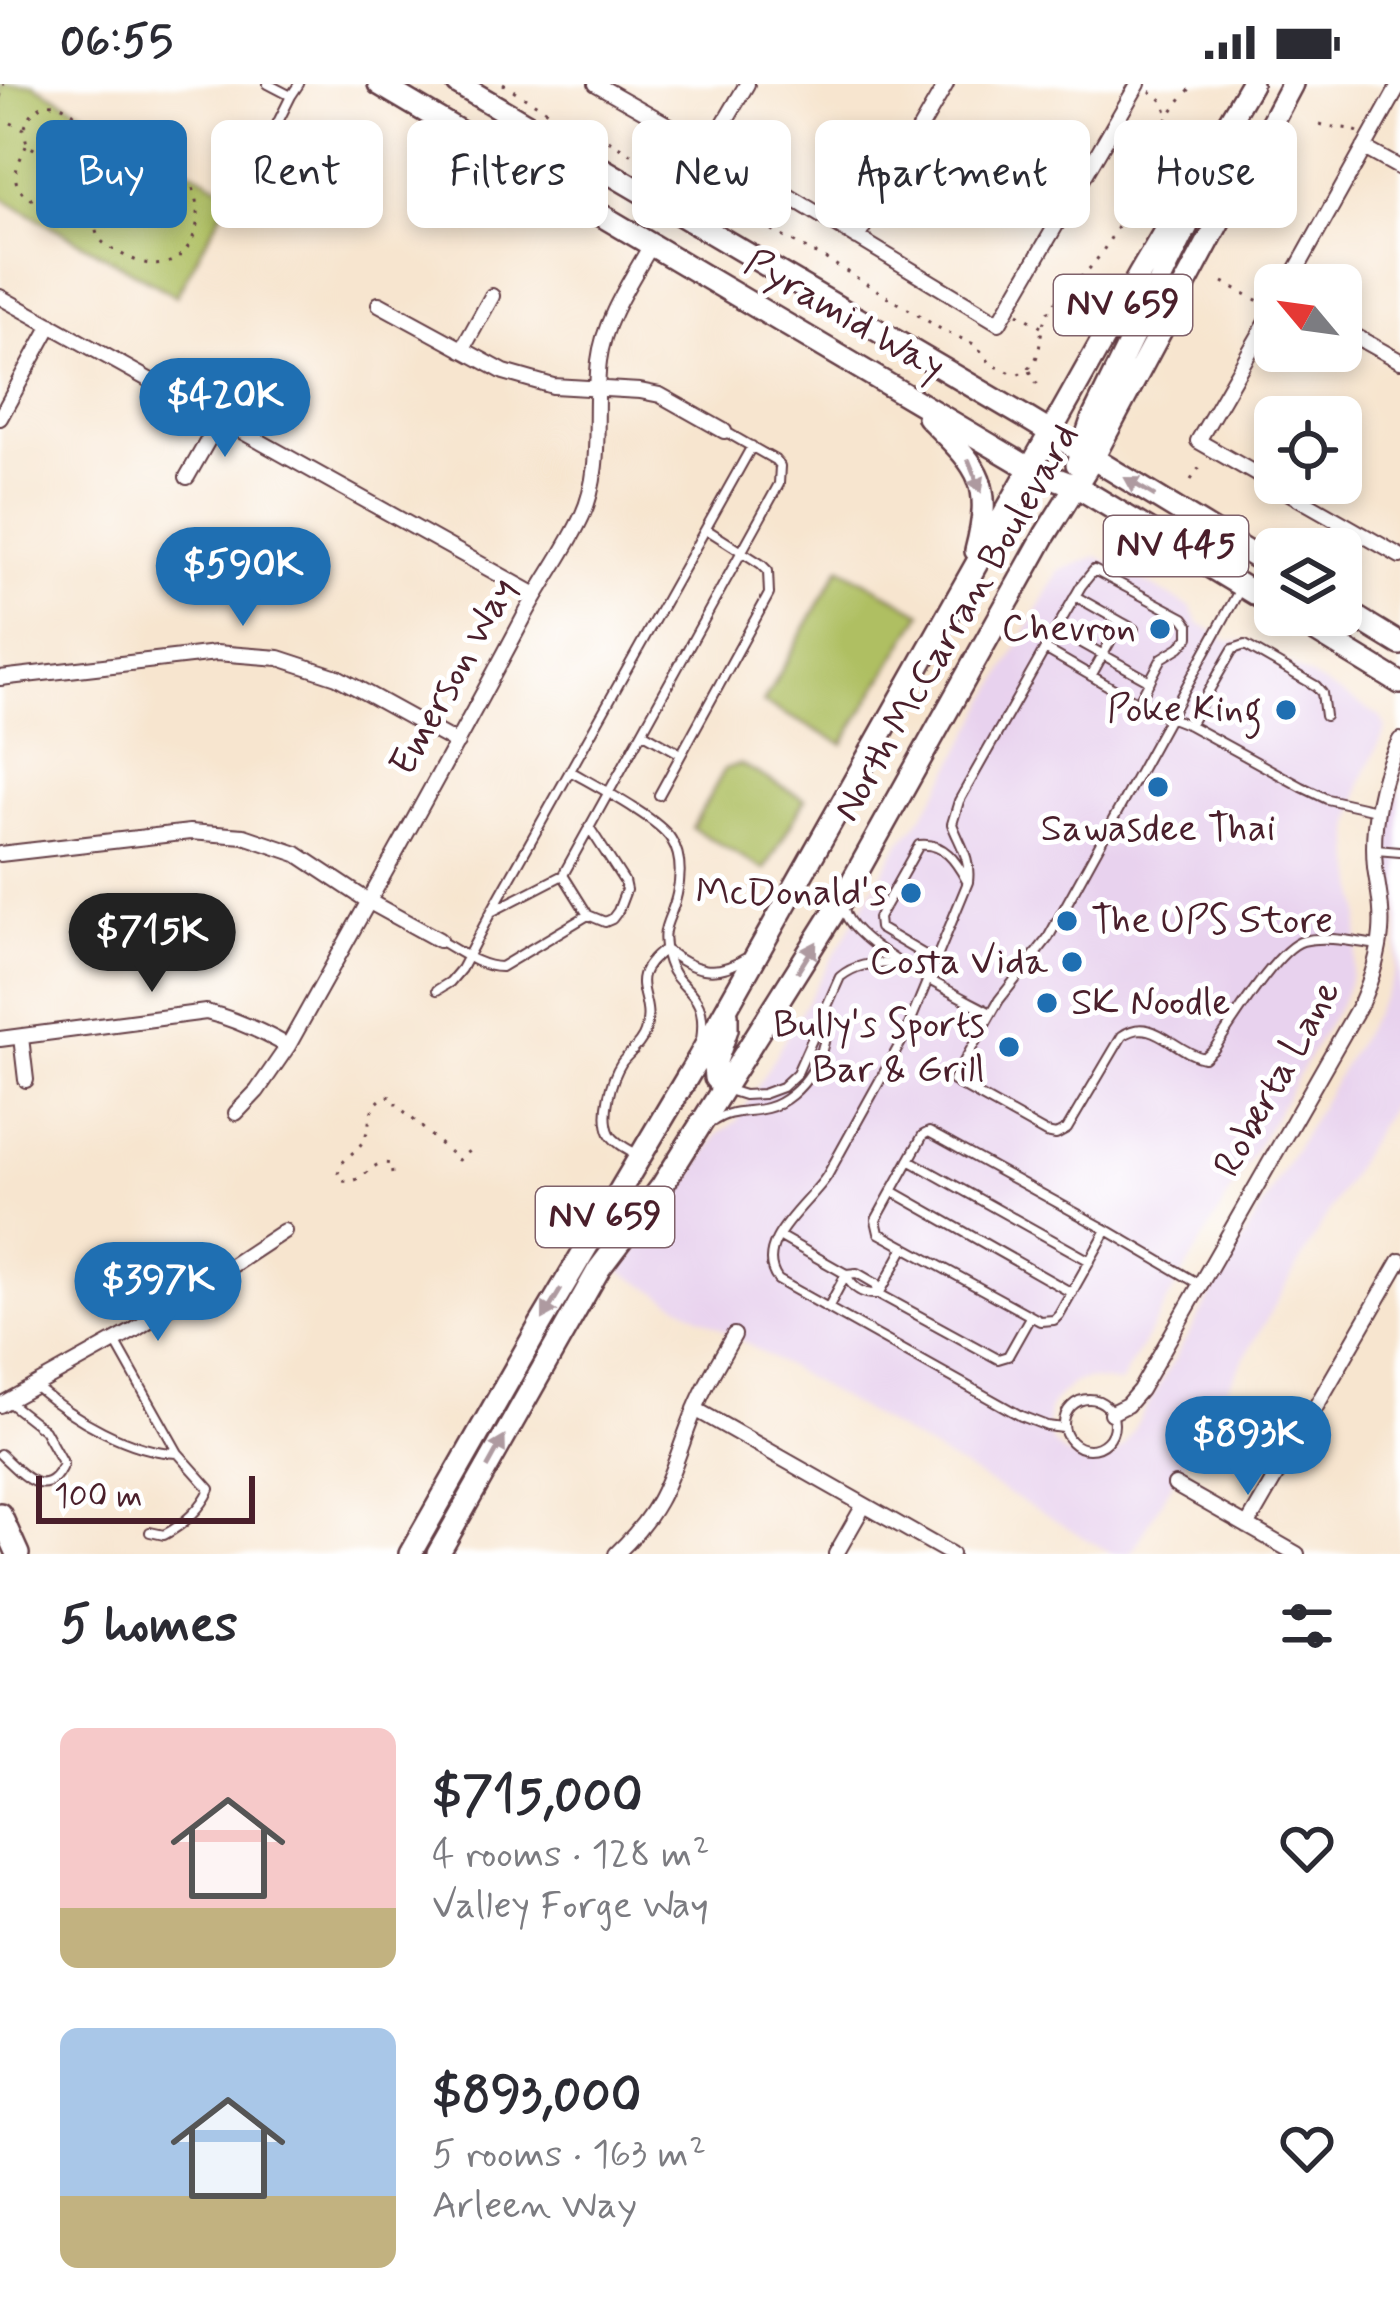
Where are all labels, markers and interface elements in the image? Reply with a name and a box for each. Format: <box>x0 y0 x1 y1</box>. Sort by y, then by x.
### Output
text: 06:55 <box>60 13 173 72</box>
chip: Buy <box>36 120 187 228</box>
chip: Rent <box>211 120 383 228</box>
chip: Filters <box>407 120 608 228</box>
chip: New <box>632 120 791 228</box>
chip: Apartment <box>815 120 1090 228</box>
chip: House <box>1114 120 1297 228</box>
street label: Pyramid Way <box>735 238 953 394</box>
north arrow <box>1254 264 1362 372</box>
map controls <box>1254 264 1362 636</box>
road number: NV 659 <box>1054 275 1192 335</box>
pin: $420K <box>141 358 309 460</box>
text: $420K <box>166 371 284 422</box>
button: locate <box>1254 396 1362 504</box>
street label: North McCarran Boulevard <box>822 415 1092 831</box>
one-way arrow <box>966 458 985 493</box>
one-way arrow <box>1123 477 1157 498</box>
road number: NV 445 <box>1104 516 1248 576</box>
pin: $590K <box>159 527 327 629</box>
button: layers <box>1254 528 1362 636</box>
text: $590K <box>183 540 303 591</box>
street label: Emerson Way <box>379 569 529 785</box>
place label: Chevron <box>1002 604 1136 655</box>
marker: Chevron <box>1147 616 1173 642</box>
place label: Poke King <box>1107 685 1262 739</box>
marker: Poke King <box>1273 697 1299 723</box>
marker: Sawasdee Thai <box>1145 774 1171 800</box>
place label: Sawasdee Thai <box>1041 804 1275 855</box>
place label: McDonald's <box>696 868 887 919</box>
marker: McDonald's <box>898 880 924 906</box>
pin: $715K <box>68 893 236 995</box>
place label: The UPS Store <box>1091 896 1333 947</box>
text: $715K <box>96 906 208 957</box>
marker: The UPS Store <box>1054 908 1080 934</box>
place label: Costa Vida <box>869 937 1049 988</box>
one-way arrow <box>796 940 817 974</box>
marker: Costa Vida <box>1059 949 1085 975</box>
street label: Roberta Lane <box>1203 971 1353 1187</box>
place label: SK Noodle <box>1071 978 1231 1029</box>
marker: SK Noodle <box>1034 990 1060 1016</box>
place label: Bully's Sports Bar & Grill <box>773 1000 985 1096</box>
marker: Bully's Sports Bar & Grill <box>996 1034 1022 1060</box>
road number: NV 659 <box>536 1187 674 1247</box>
pin: $397K <box>74 1242 242 1344</box>
text: $397K <box>101 1255 215 1306</box>
one-way arrow <box>543 1288 564 1321</box>
pin: $893K <box>1164 1396 1332 1498</box>
text: $893K <box>1192 1409 1304 1460</box>
one-way arrow <box>485 1436 506 1469</box>
scale bar <box>36 1470 255 1523</box>
text: 100 m <box>54 1475 143 1519</box>
text: 5 homes <box>60 1593 238 1659</box>
icon: filters <box>1274 1593 1340 1659</box>
text: $715,000 <box>432 1764 643 1830</box>
icon: home <box>156 1776 300 1920</box>
icon: heart <box>1274 1815 1340 1881</box>
text: 4 rooms · 128 m² <box>432 1830 709 1881</box>
text: Valley Forge Way <box>432 1881 709 1932</box>
text: $893,000 <box>432 2064 641 2130</box>
icon: home <box>156 2076 300 2220</box>
icon: heart <box>1274 2115 1340 2181</box>
text: 5 rooms · 163 m² <box>432 2130 706 2181</box>
text: Arleen Way <box>432 2181 637 2232</box>

